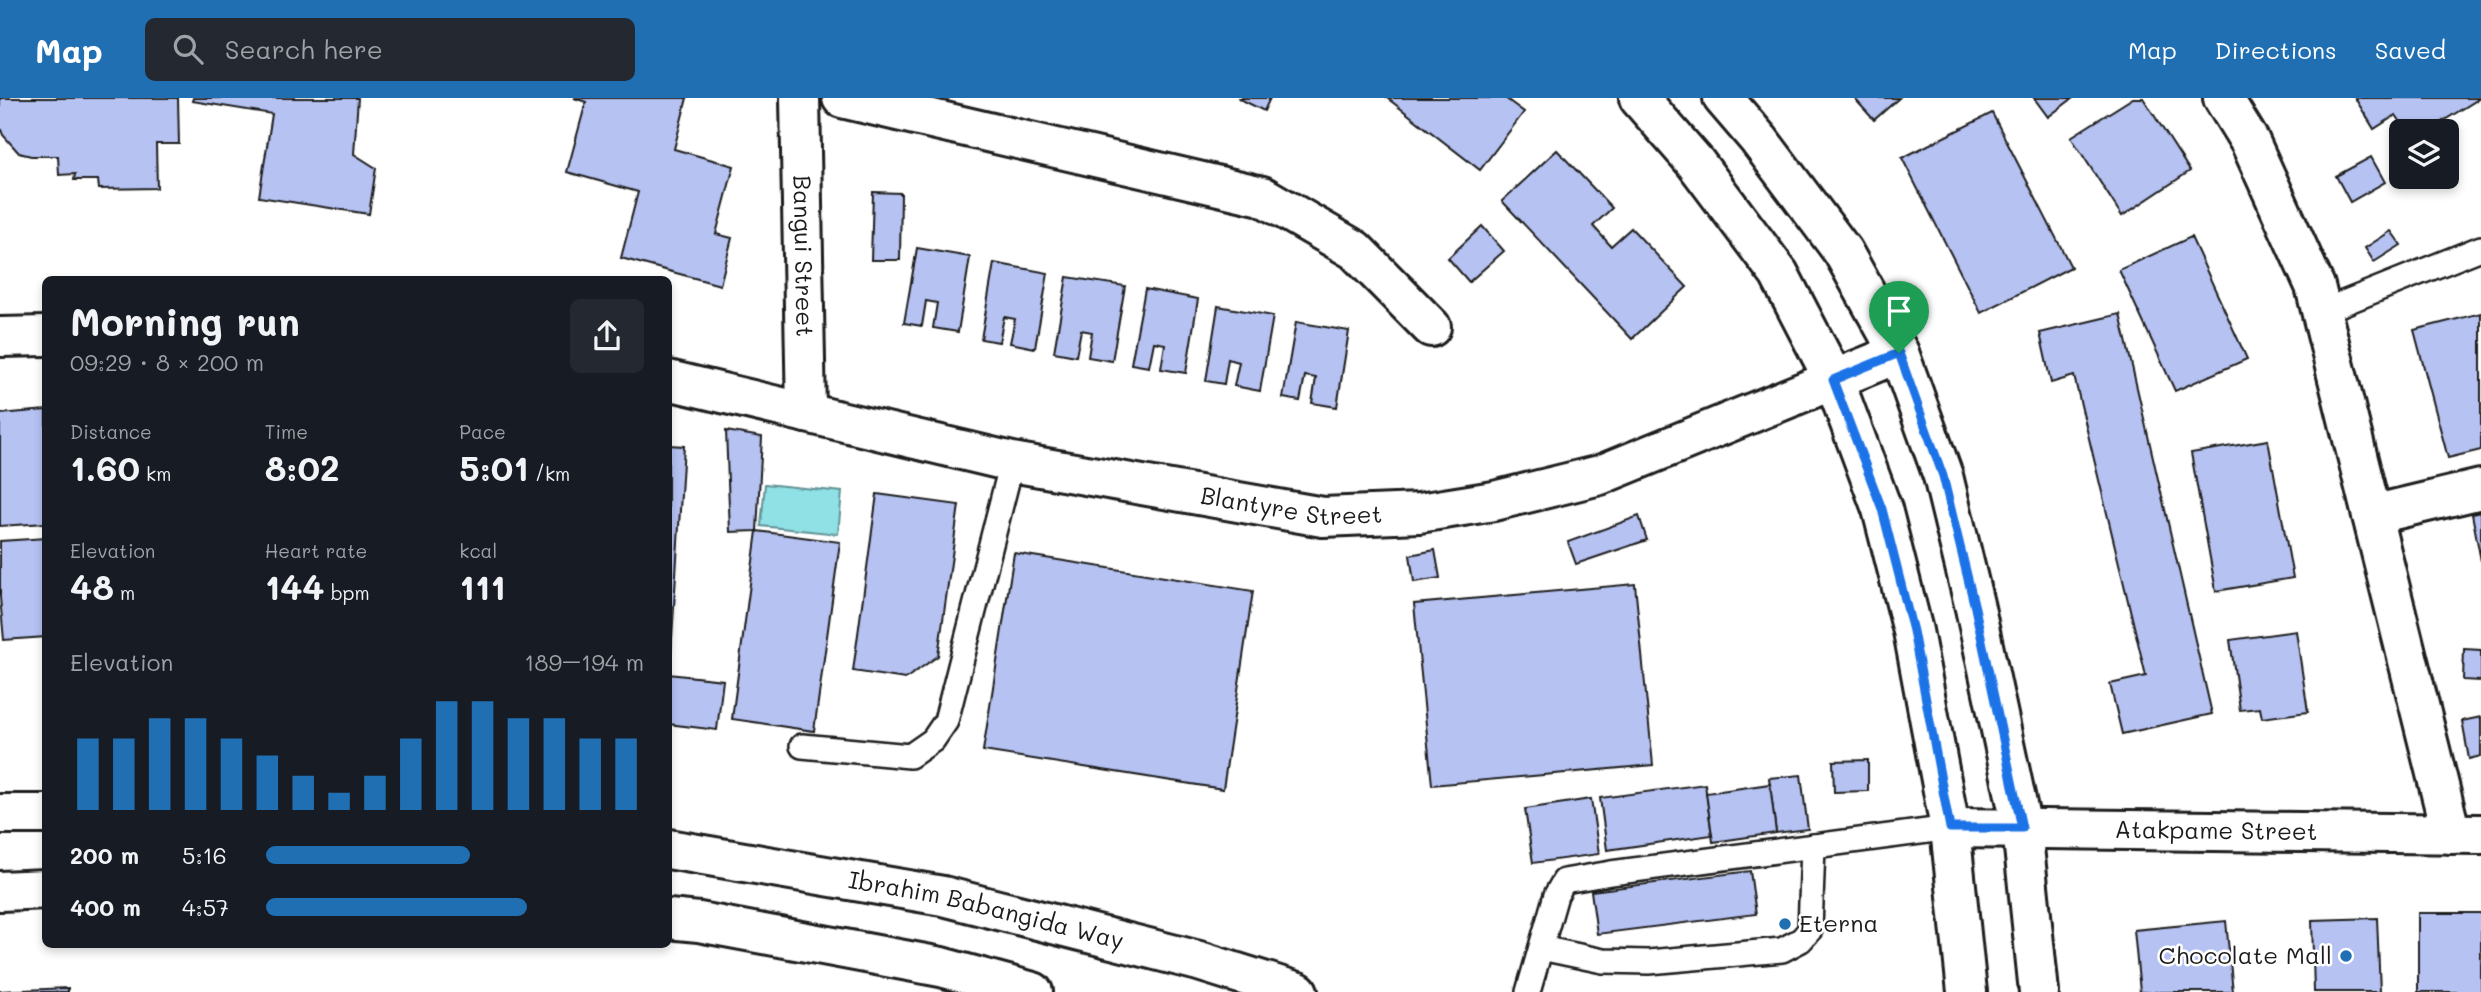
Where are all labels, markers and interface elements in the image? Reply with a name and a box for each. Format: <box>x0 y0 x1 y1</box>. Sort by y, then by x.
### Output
search box <box>145 18 635 81</box>
text: Map <box>35 28 103 71</box>
icon: search <box>169 30 207 68</box>
text: Search here <box>225 32 383 66</box>
text: Map <box>2128 34 2177 65</box>
text: Directions <box>2215 34 2337 65</box>
text: Saved <box>2375 34 2446 65</box>
map controls <box>2389 119 2459 189</box>
button: layers <box>2389 119 2459 189</box>
street label: Bangui Street <box>787 175 822 337</box>
pin <box>1869 281 1929 353</box>
icon: arrive <box>1880 292 1918 330</box>
text: Morning run <box>70 296 300 346</box>
button: share <box>570 299 644 373</box>
text: 09:29 · 8 × 200 m <box>70 347 264 377</box>
text: Distance <box>70 419 152 444</box>
text: Time <box>265 419 308 444</box>
text: Pace <box>459 419 506 444</box>
text: 1.60 <box>70 444 140 490</box>
text: 8:02 <box>265 444 340 490</box>
text: 5:01 <box>459 444 529 490</box>
text: km <box>140 461 171 486</box>
text: /km <box>529 461 570 486</box>
street label: Blantyre Street <box>1198 479 1383 531</box>
text: Elevation <box>70 538 155 563</box>
text: Heart rate <box>265 538 367 563</box>
text: kcal <box>459 538 497 563</box>
text: 48 <box>70 563 114 609</box>
text: 144 <box>265 563 325 609</box>
text: 111 <box>459 563 506 609</box>
text: m <box>114 580 135 605</box>
text: bpm <box>325 580 370 605</box>
text: Elevation <box>70 647 173 677</box>
text: 189–194 m <box>524 647 644 677</box>
street label: Atakpame Street <box>2114 813 2318 846</box>
text: 200 m <box>70 840 139 870</box>
text: 5:16 <box>182 840 227 870</box>
street label: Ibrahim Babangida Way <box>846 863 1127 955</box>
text: 400 m <box>70 892 141 922</box>
text: 4:57 <box>182 892 229 922</box>
place label: Eterna <box>1799 907 1878 938</box>
marker: Eterna <box>1777 916 1793 932</box>
place label: Chocolate Mall <box>2159 939 2332 970</box>
marker: Chocolate Mall <box>2338 948 2354 964</box>

